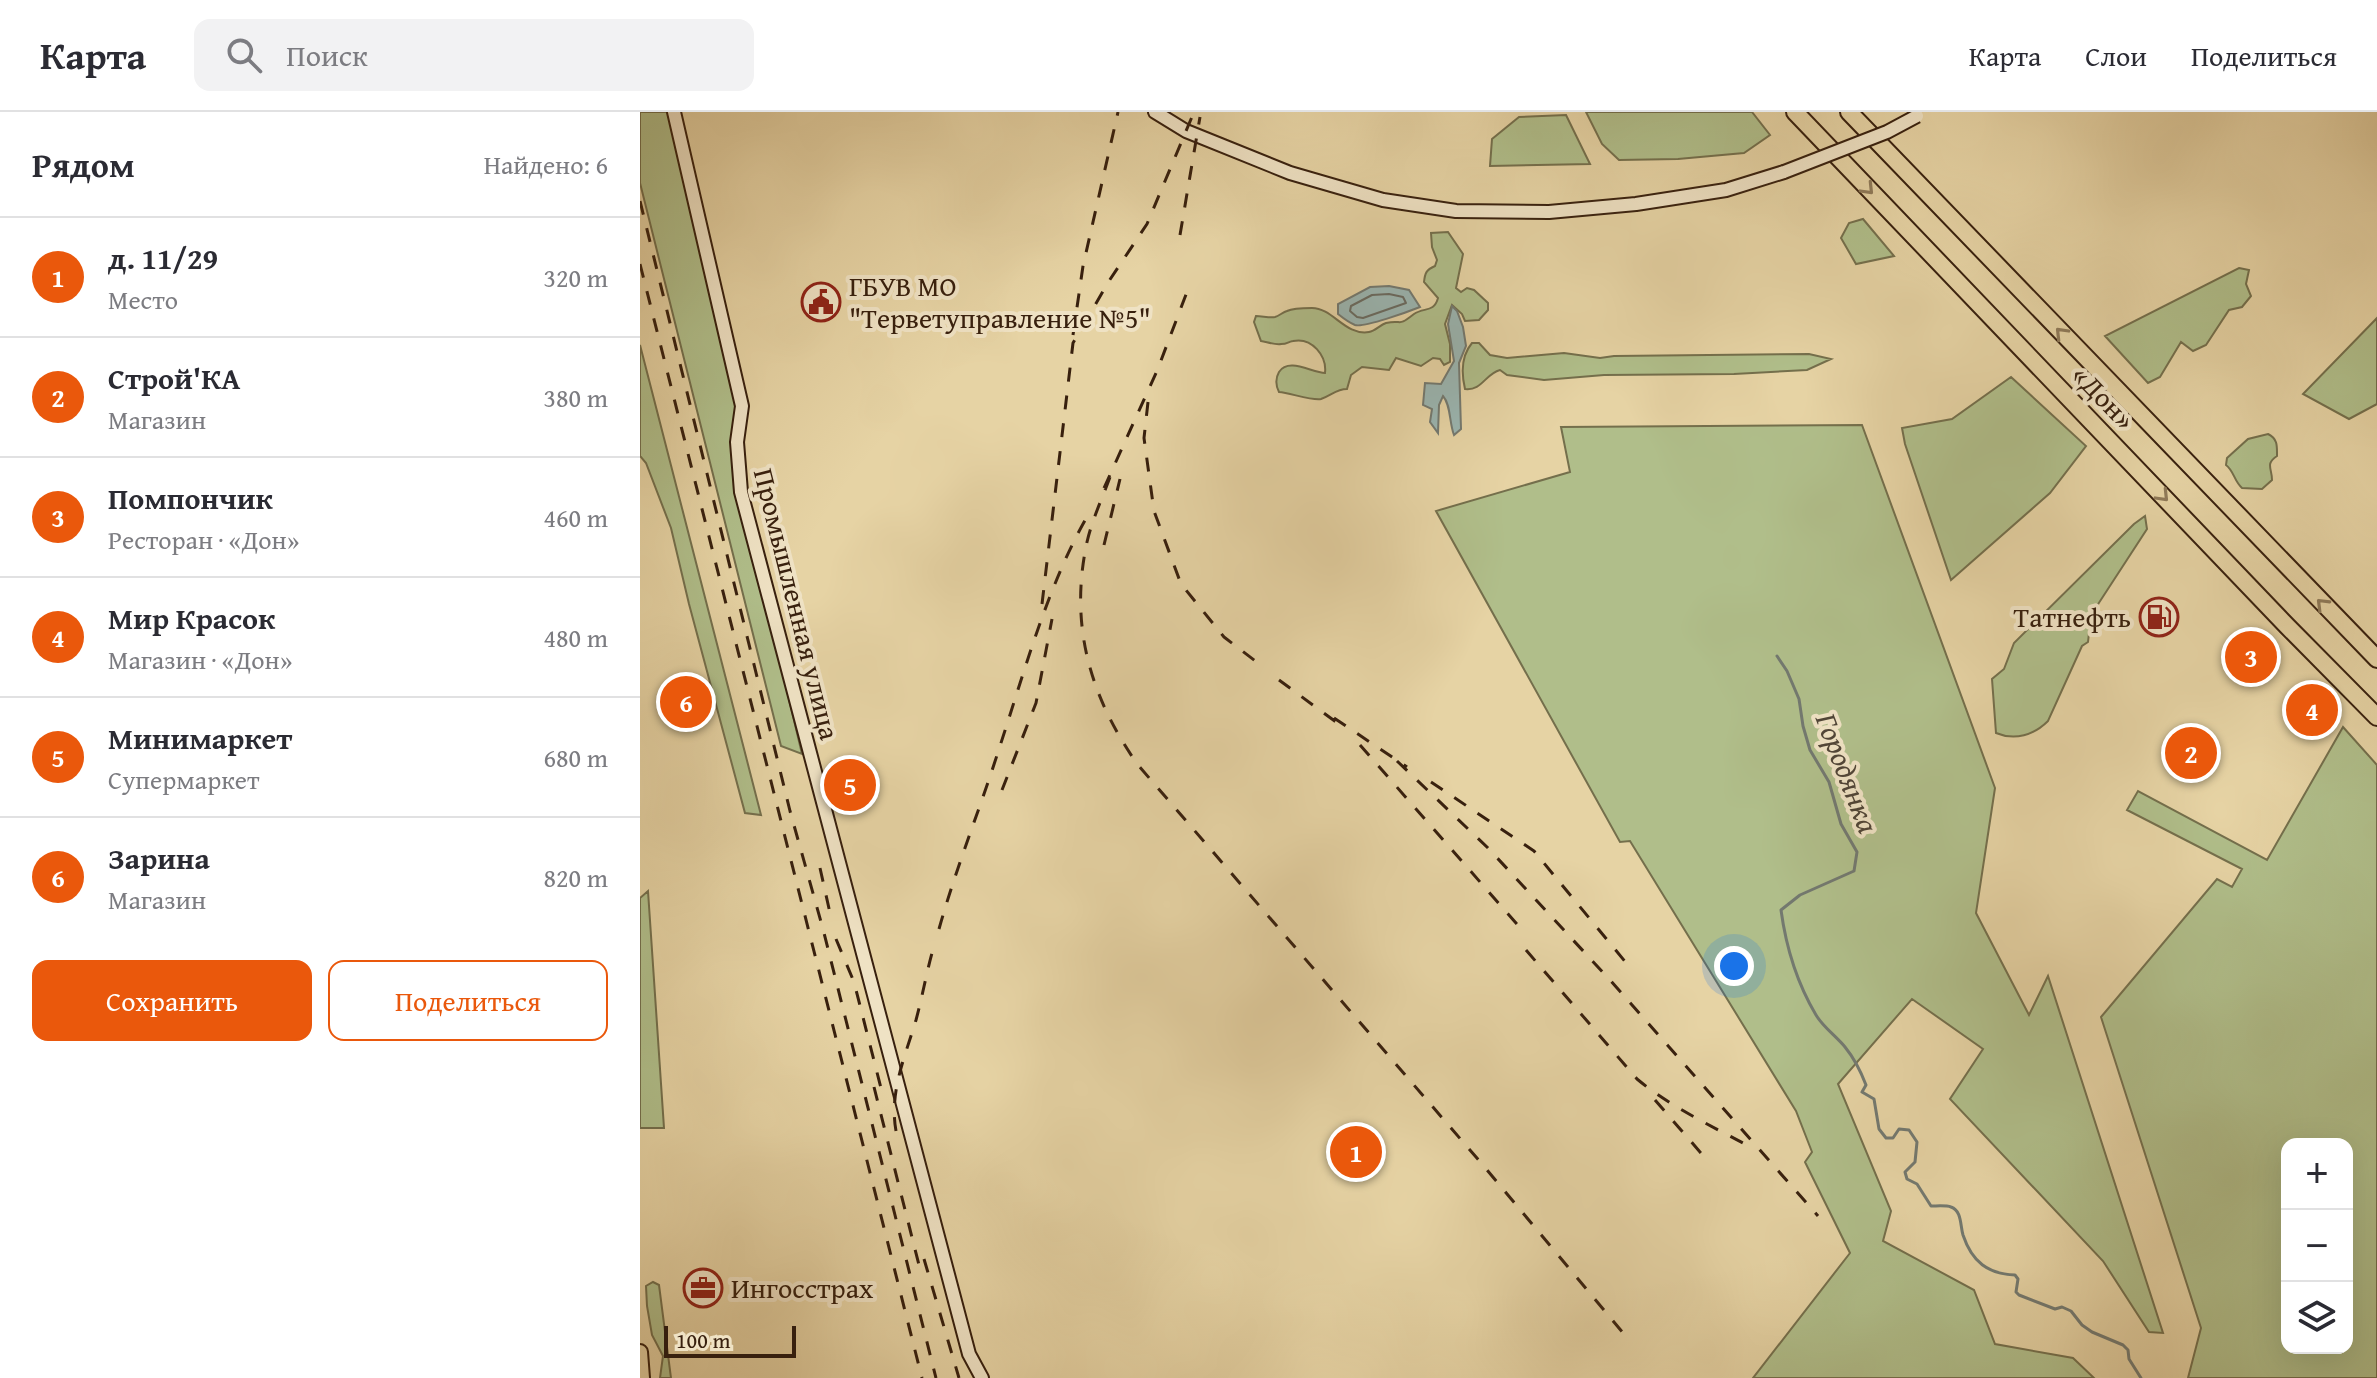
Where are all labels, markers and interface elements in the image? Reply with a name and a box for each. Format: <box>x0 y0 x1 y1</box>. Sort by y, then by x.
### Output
search box <box>194 19 754 91</box>
text: Карта <box>40 27 146 83</box>
icon: search <box>222 33 266 77</box>
text: Поиск <box>286 33 368 77</box>
text: Карта <box>1969 35 2041 76</box>
text: Слои <box>2085 35 2147 76</box>
text: Поделиться <box>2191 35 2337 76</box>
text: Рядом <box>32 140 135 189</box>
text: Найдено: 6 <box>484 145 608 184</box>
one-way arrow <box>1859 179 1873 194</box>
text: д. 11/29 <box>108 236 218 280</box>
text: 1 <box>51 258 65 297</box>
text: 320 m <box>543 258 608 297</box>
place label: ГБУВ МО "Терветуправление №5" <box>849 265 1151 338</box>
text: Место <box>108 280 178 319</box>
public building icon: ГБУВ МО "Терветуправление №5" <box>800 281 842 323</box>
one-way arrow <box>2056 328 2071 342</box>
street label: «Дон» <box>2063 355 2146 438</box>
text: Строй'КА <box>108 356 240 400</box>
text: 2 <box>51 378 65 417</box>
text: 380 m <box>543 378 608 417</box>
text: Магазин <box>108 400 206 439</box>
street label: Промышленная улица <box>744 464 851 745</box>
text: Помпончик <box>108 476 273 520</box>
one-way arrow <box>2154 487 2169 501</box>
text: 3 <box>51 498 65 537</box>
text: 460 m <box>543 498 608 537</box>
text: Ресторан · «Дон» <box>108 520 300 559</box>
text: Мир Красок <box>108 596 275 640</box>
place label: Татнефть <box>2014 596 2131 637</box>
fuel station icon: Татнефть <box>2138 596 2180 638</box>
one-way arrow <box>2317 599 2331 613</box>
text: 4 <box>51 618 65 657</box>
text: 480 m <box>543 618 608 657</box>
pin: 3 <box>2225 627 2277 687</box>
text: Магазин · «Дон» <box>108 640 292 679</box>
pin: 6 <box>660 672 712 732</box>
pin: 4 <box>2286 680 2338 740</box>
water label: Городянка <box>1805 705 1891 839</box>
text: Минимаркет <box>108 716 292 760</box>
pin: 2 <box>2165 723 2217 783</box>
text: 5 <box>51 738 65 777</box>
text: 680 m <box>543 738 608 777</box>
pin: 5 <box>824 755 876 815</box>
text: Супермаркет <box>108 760 260 799</box>
text: Зарина <box>108 836 210 880</box>
text: 6 <box>51 858 65 897</box>
text: 820 m <box>543 858 608 897</box>
text: Магазин <box>108 880 206 919</box>
your location <box>1714 946 1754 986</box>
button: Сохранить <box>32 960 312 1041</box>
button: Поделиться <box>328 960 608 1041</box>
pin: 1 <box>1330 1122 1382 1182</box>
map controls <box>2281 1138 2353 1354</box>
button: + <box>2281 1138 2353 1210</box>
button: − <box>2281 1210 2353 1282</box>
office icon: Ингосстрах <box>682 1267 724 1309</box>
place label: Ингосстрах <box>731 1267 874 1308</box>
button: layers <box>2281 1282 2353 1354</box>
scale bar <box>664 1322 796 1358</box>
text: 100 m <box>676 1324 731 1356</box>

